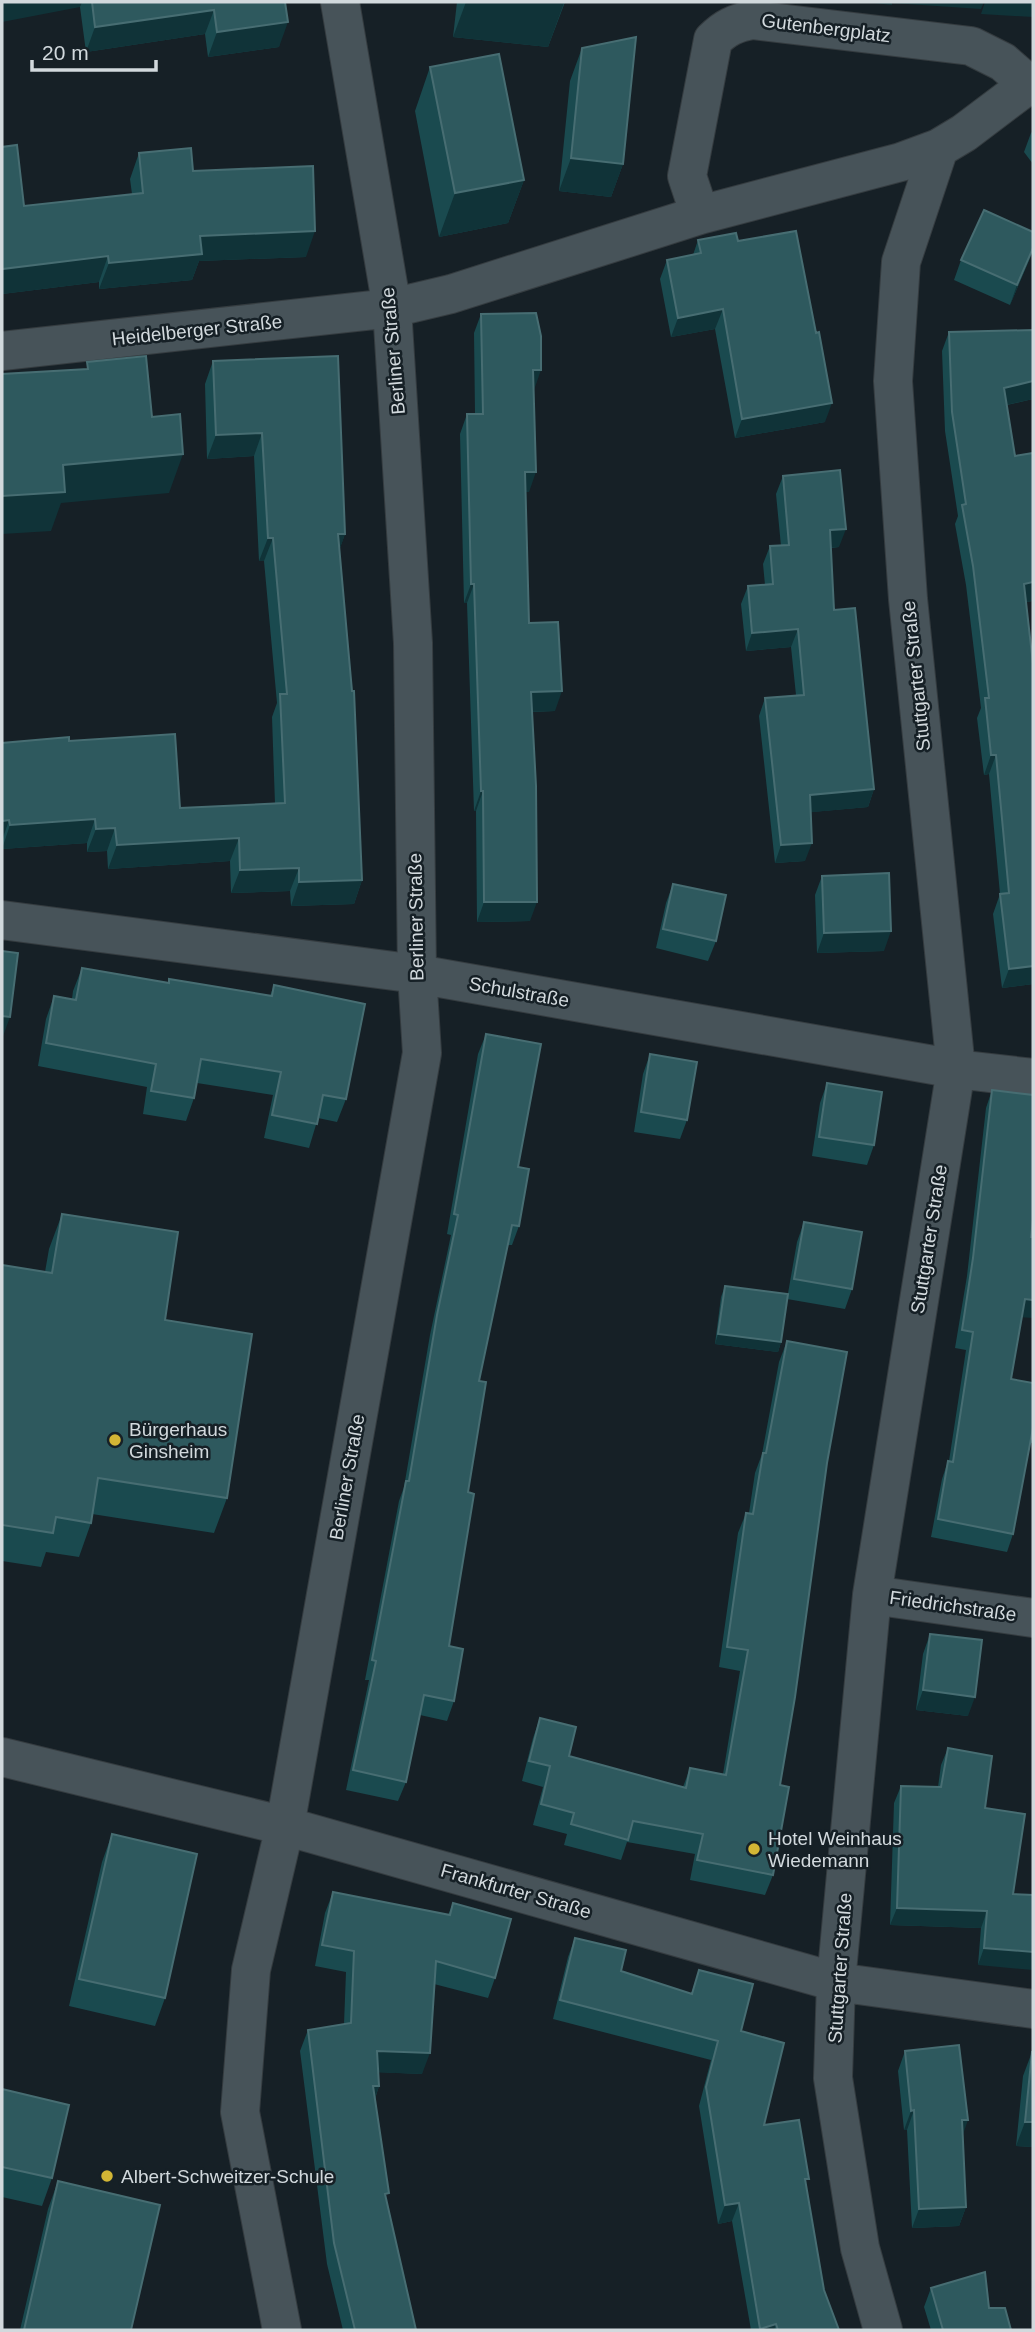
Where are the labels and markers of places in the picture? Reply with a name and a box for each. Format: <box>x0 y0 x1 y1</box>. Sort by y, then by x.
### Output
place label: Bürgerhaus Ginsheim <box>129 1419 227 1462</box>
marker: Bürgerhaus Ginsheim <box>107 1432 123 1448</box>
place label: Hotel Weinhaus Wiedemann <box>768 1828 902 1871</box>
marker: Hotel Weinhaus Wiedemann <box>746 1841 762 1857</box>
place label: Albert-Schweitzer-Schule <box>121 2166 334 2187</box>
marker: Albert-Schweitzer-Schule <box>99 2168 115 2184</box>

